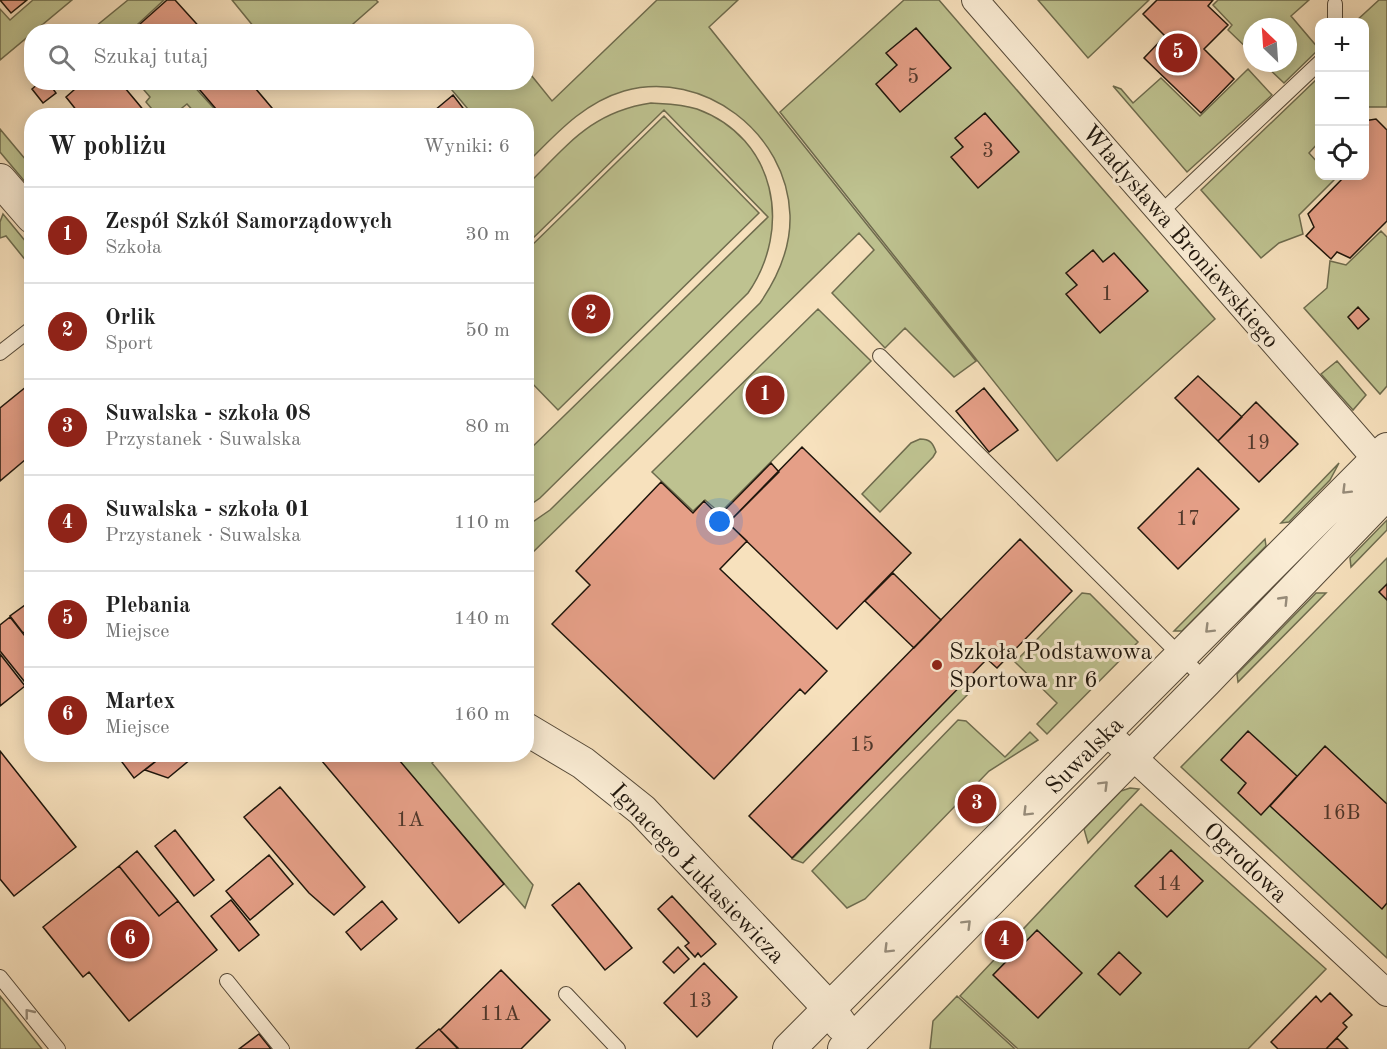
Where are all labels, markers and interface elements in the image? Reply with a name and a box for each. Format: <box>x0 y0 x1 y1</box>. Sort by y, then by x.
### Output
north arrow <box>1243 18 1297 72</box>
map controls <box>1315 18 1369 180</box>
button: + <box>1315 18 1369 72</box>
search box <box>24 24 534 90</box>
pin: 5 <box>1158 31 1198 76</box>
icon: search <box>45 41 78 74</box>
text: Szukaj tutaj <box>93 46 209 68</box>
house number: 5 <box>907 67 919 88</box>
button: − <box>1315 72 1369 126</box>
street label: Władysława Broniewskiego <box>1076 121 1283 353</box>
button: locate <box>1315 126 1369 180</box>
text: W pobliżu <box>48 134 166 160</box>
text: Wyniki: 6 <box>423 137 510 157</box>
house number: 3 <box>982 141 994 162</box>
text: Zespół Szkół Samorządowych <box>105 211 392 233</box>
text: 1 <box>62 225 73 245</box>
text: 30 m <box>465 225 510 245</box>
text: Szkoła <box>105 238 162 258</box>
house number: 1 <box>1101 284 1113 305</box>
pin: 2 <box>572 292 610 336</box>
text: Orlik <box>105 307 156 329</box>
text: 2 <box>62 321 73 341</box>
text: 50 m <box>465 321 510 341</box>
text: Sport <box>105 334 153 354</box>
pin: 1 <box>746 372 784 418</box>
text: Suwalska - szkoła 08 <box>105 403 311 425</box>
text: 3 <box>62 417 73 437</box>
text: 80 m <box>465 417 510 437</box>
text: Przystanek · Suwalska <box>105 430 301 450</box>
house number: 19 <box>1246 433 1270 454</box>
one-way arrow <box>1342 484 1353 494</box>
text: Suwalska - szkoła 01 <box>105 499 311 521</box>
your location <box>705 507 734 536</box>
house number: 17 <box>1176 509 1200 530</box>
text: 4 <box>62 513 73 533</box>
text: 110 m <box>454 513 510 533</box>
text: Przystanek · Suwalska <box>105 526 301 546</box>
text: Plebania <box>105 595 190 617</box>
one-way arrow <box>1277 597 1288 607</box>
text: 5 <box>62 609 73 629</box>
text: 140 m <box>454 609 510 629</box>
one-way arrow <box>1205 621 1216 632</box>
text: Miejsce <box>105 622 169 642</box>
place label: Szkoła Podstawowa Sportowa nr 6 <box>949 641 1152 693</box>
marker: Szkoła Podstawowa Sportowa nr 6 <box>930 658 944 672</box>
text: Martex <box>105 691 175 713</box>
text: 6 <box>62 705 73 725</box>
text: 160 m <box>454 705 510 725</box>
street label: Suwalska <box>1042 713 1129 800</box>
text: Miejsce <box>105 718 169 738</box>
house number: 15 <box>850 735 874 756</box>
street label: Ignacego Łukasiewicza <box>605 780 789 969</box>
pin: 3 <box>958 782 996 826</box>
one-way arrow <box>1097 782 1108 792</box>
house number: 16B <box>1322 803 1360 824</box>
one-way arrow <box>1023 804 1034 815</box>
house number: 1A <box>396 810 424 831</box>
street label: Ogrodowa <box>1198 819 1291 908</box>
house number: 14 <box>1157 874 1181 895</box>
pin: 6 <box>110 916 150 962</box>
pin: 4 <box>984 918 1024 962</box>
one-way arrow <box>960 921 971 931</box>
one-way arrow <box>885 942 896 953</box>
house number: 13 <box>688 991 712 1012</box>
house number: 11A <box>480 1004 520 1025</box>
one-way arrow <box>25 1009 36 1020</box>

